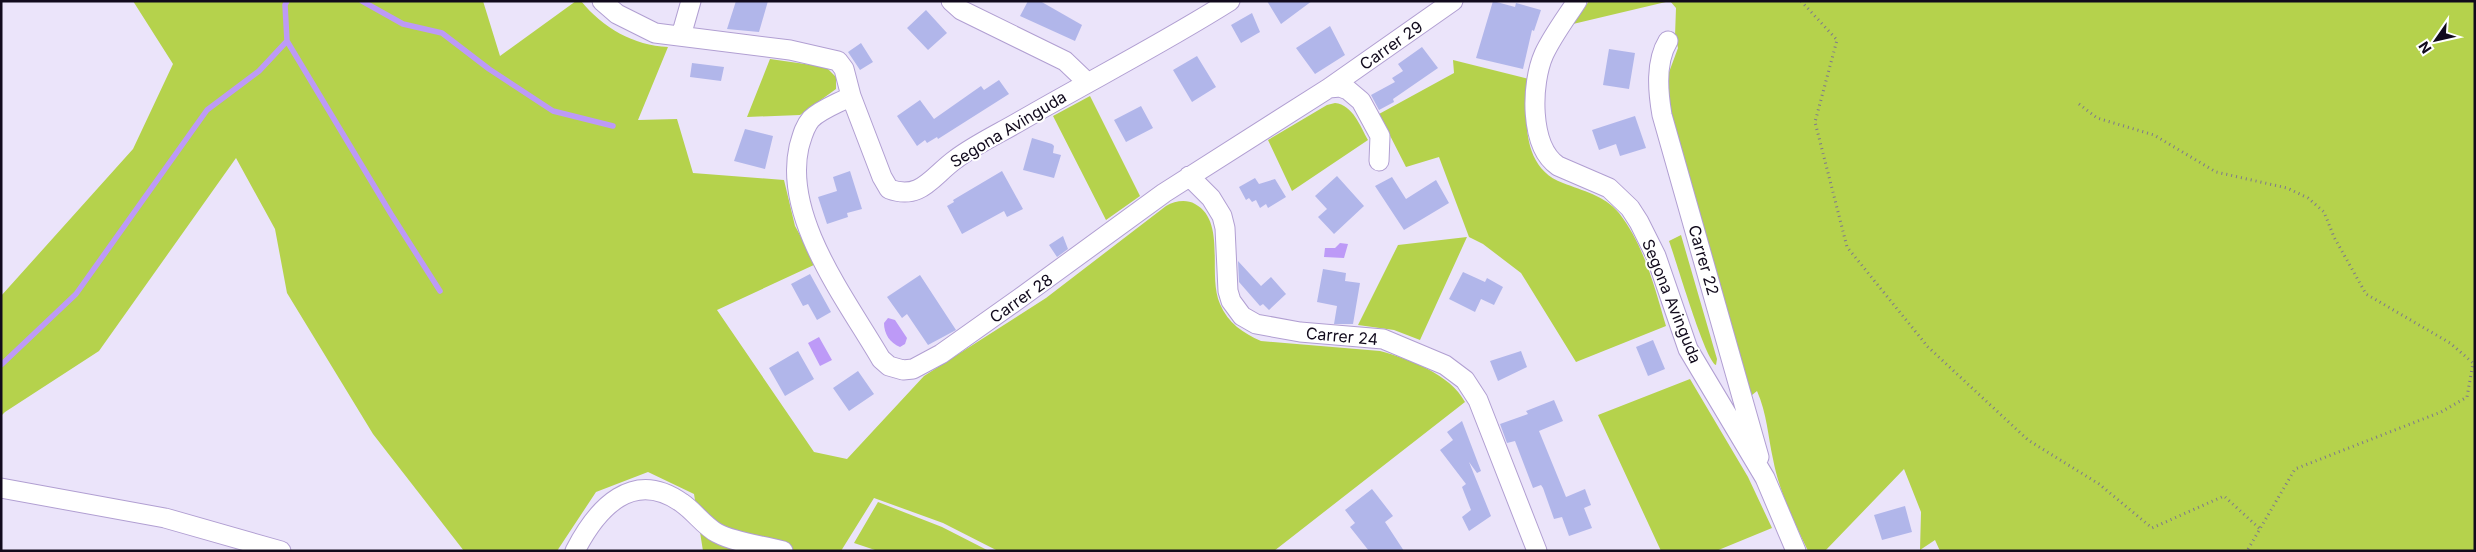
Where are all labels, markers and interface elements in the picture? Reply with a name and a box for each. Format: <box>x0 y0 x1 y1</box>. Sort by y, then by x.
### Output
north arrow <box>2411 15 2461 65</box>
street label: Carrer 29 <box>1356 16 1426 74</box>
text: N <box>2415 38 2435 57</box>
street label: Segona Avinguda <box>946 86 1070 172</box>
street label: Carrer 22 <box>1684 223 1724 297</box>
street label: Segona Avinguda <box>1638 236 1706 366</box>
street label: Carrer 28 <box>986 269 1056 327</box>
street label: Carrer 24 <box>1305 323 1379 349</box>

